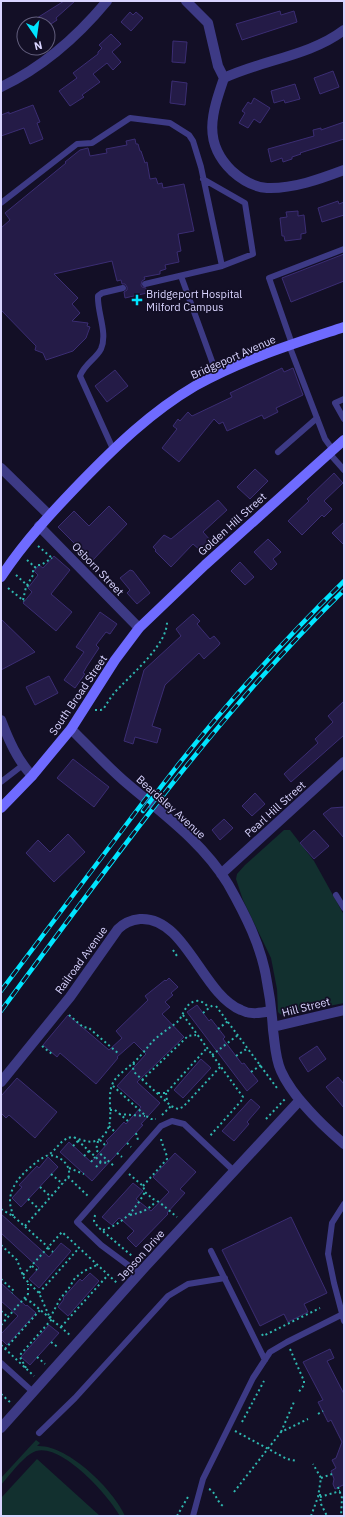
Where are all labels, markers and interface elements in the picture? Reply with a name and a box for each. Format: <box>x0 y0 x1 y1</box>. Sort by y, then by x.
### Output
north arrow <box>16 16 56 56</box>
text: N <box>33 38 44 53</box>
place label: Bridgeport Hospital Milford Campus <box>146 287 242 314</box>
marker: Bridgeport Hospital Milford Campus <box>131 294 143 306</box>
street label: Bridgeport Avenue <box>188 332 278 382</box>
street label: Golden Hill Street <box>195 490 269 558</box>
street label: Osborn Street <box>69 539 127 599</box>
street label: South Broad Street <box>46 652 110 738</box>
street label: Beardsley Avenue <box>133 772 209 842</box>
street label: Pearl Hill Street <box>242 778 308 840</box>
street label: Railroad Avenue <box>52 923 110 997</box>
street label: Hill Street <box>280 994 332 1020</box>
street label: Jepson Drive <box>114 1227 168 1283</box>

